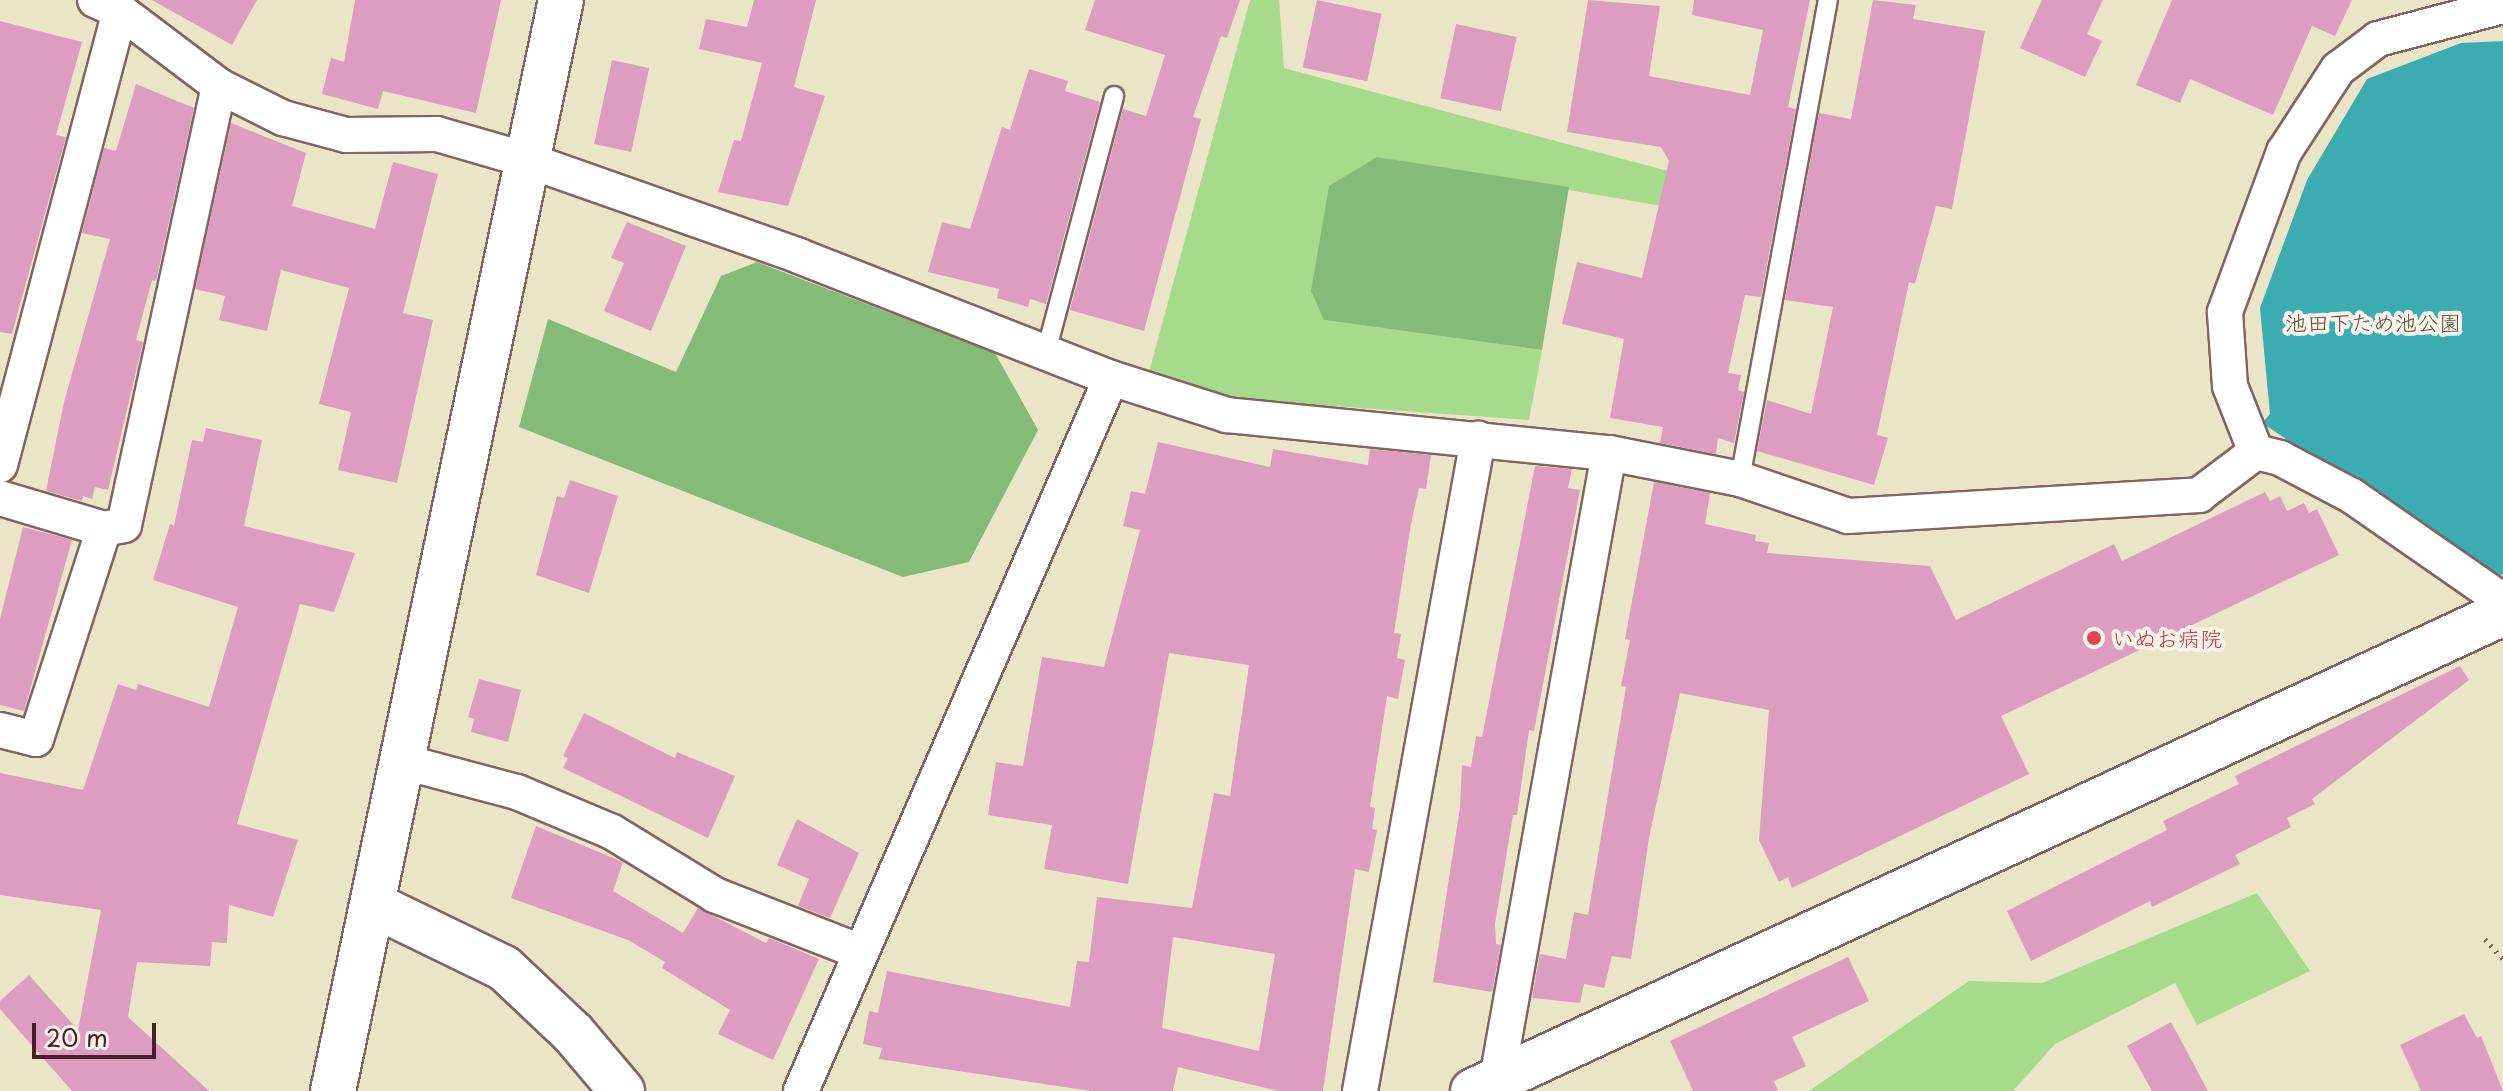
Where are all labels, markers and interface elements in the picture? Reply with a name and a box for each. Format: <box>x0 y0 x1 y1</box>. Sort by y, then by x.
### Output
park label: 池田下ため池公園 <box>2285 309 2461 335</box>
place label: いぬお病院 <box>2112 625 2222 651</box>
marker: いぬお病院 <box>2083 627 2105 649</box>
scale bar <box>36 1007 160 1057</box>
text: 20 m <box>46 1019 108 1055</box>

